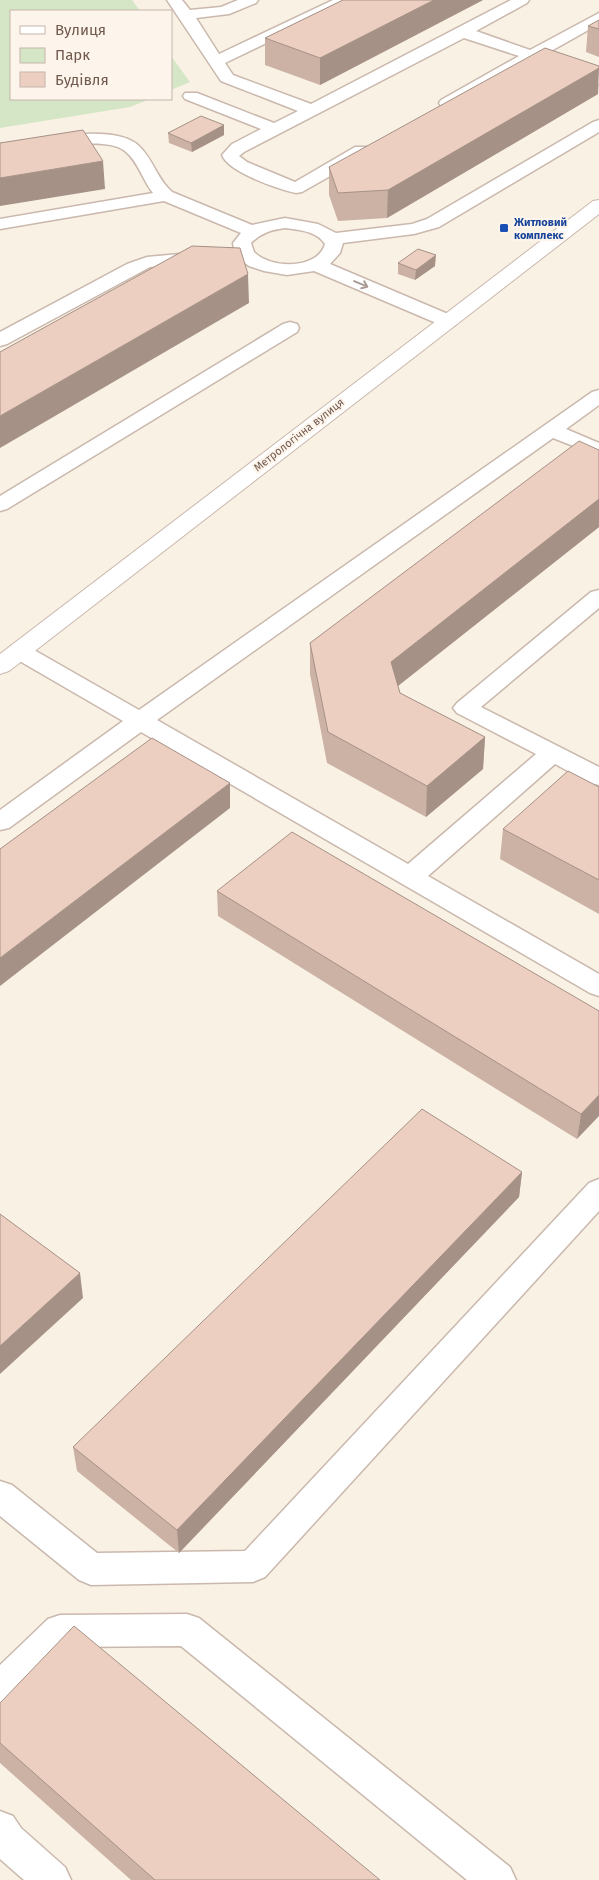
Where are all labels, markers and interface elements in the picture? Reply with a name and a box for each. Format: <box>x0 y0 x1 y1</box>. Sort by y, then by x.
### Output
legend <box>10 10 172 100</box>
text: Вулиця <box>55 21 106 39</box>
text: Парк <box>55 46 90 64</box>
text: Будівля <box>55 71 109 89</box>
place label: Житловий комплекс <box>513 216 567 242</box>
marker: Житловий комплекс <box>498 222 510 234</box>
one-way arrow <box>353 280 368 290</box>
street label: Метрологічна вулиця <box>251 396 347 474</box>

